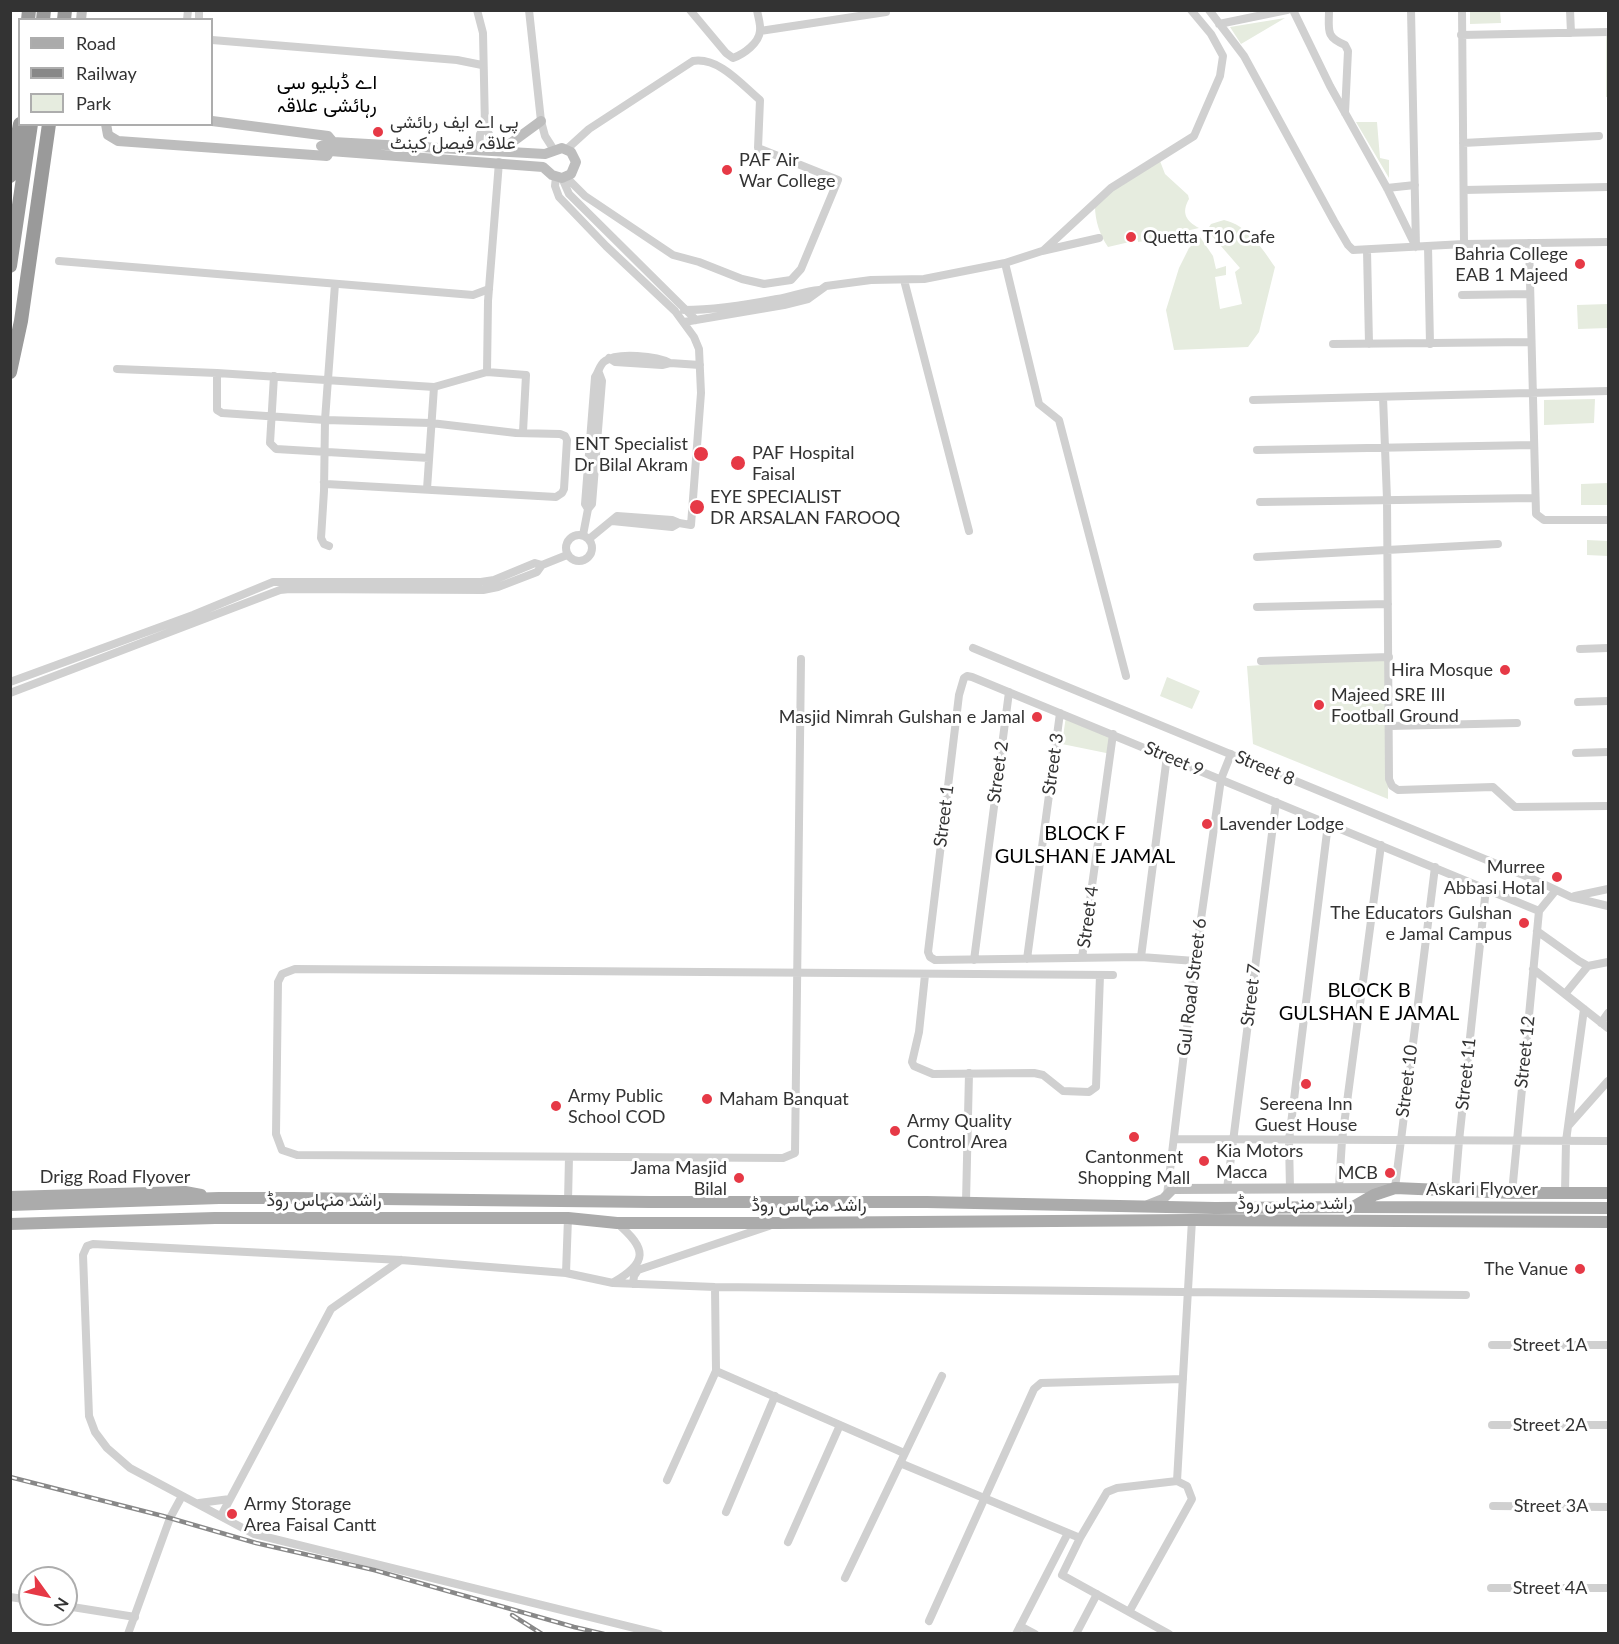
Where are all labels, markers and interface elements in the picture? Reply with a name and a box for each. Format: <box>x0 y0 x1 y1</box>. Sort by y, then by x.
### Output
legend <box>18 18 213 126</box>
text: Road <box>76 32 116 54</box>
text: Railway <box>76 62 137 84</box>
district label: اے ڈبلیو سی رہائشی علاقہ <box>277 71 377 118</box>
text: Park <box>76 92 111 114</box>
place label: پی اے ایف رہائشی علاقہ فیصل کینٹ <box>390 111 519 154</box>
marker: پی اے ایف رہائشی علاقہ فیصل کینٹ <box>371 125 385 139</box>
place label: PAF Air War College <box>739 149 835 192</box>
marker: PAF Air War College <box>720 163 734 177</box>
place label: Quetta T10 Cafe <box>1143 226 1275 248</box>
marker: Quetta T10 Cafe <box>1124 230 1138 244</box>
place label: Bahria College EAB 1 Majeed <box>1454 243 1568 286</box>
marker: Bahria College EAB 1 Majeed <box>1573 257 1587 271</box>
place label: ENT Specialist Dr Bilal Akram <box>574 433 688 476</box>
place label: PAF Hospital Faisal <box>752 442 854 484</box>
marker: ENT Specialist Dr Bilal Akram <box>692 445 710 463</box>
marker: PAF Hospital Faisal <box>729 454 747 472</box>
place label: EYE SPECIALIST DR ARSALAN FAROOQ <box>710 486 900 528</box>
marker: EYE SPECIALIST DR ARSALAN FAROOQ <box>688 498 706 516</box>
place label: Hira Mosque <box>1391 659 1493 681</box>
marker: Hira Mosque <box>1498 663 1512 677</box>
place label: Majeed SRE III Football Ground <box>1331 684 1459 726</box>
marker: Majeed SRE III Football Ground <box>1312 698 1326 712</box>
place label: Masjid Nimrah Gulshan e Jamal <box>779 706 1025 728</box>
marker: Masjid Nimrah Gulshan e Jamal <box>1030 710 1044 724</box>
street label: Street 3 <box>1038 732 1068 796</box>
street label: Street 9 <box>1141 737 1207 781</box>
street label: Street 2 <box>983 740 1013 804</box>
street label: Street 8 <box>1232 746 1298 790</box>
street label: Street 1 <box>929 784 959 848</box>
place label: Lavender Lodge <box>1219 813 1344 835</box>
marker: Lavender Lodge <box>1200 817 1214 831</box>
district label: BLOCK F GULSHAN E JAMAL <box>984 822 1186 869</box>
place label: Murree Abbasi Hotal <box>1444 856 1545 898</box>
marker: Murree Abbasi Hotal <box>1550 870 1564 884</box>
street label: Street 4 <box>1073 885 1103 949</box>
place label: The Educators Gulshan e Jamal Campus <box>1330 902 1512 944</box>
marker: The Educators Gulshan e Jamal Campus <box>1517 916 1531 930</box>
street label: Gul Road Street 6 <box>1173 917 1211 1057</box>
street label: Street 7 <box>1236 963 1266 1027</box>
district label: BLOCK B GULSHAN E JAMAL <box>1268 979 1470 1026</box>
street label: Street 12 <box>1510 1015 1540 1089</box>
street label: Street 11 <box>1451 1037 1481 1111</box>
street label: Street 10 <box>1392 1044 1422 1118</box>
marker: Sereena Inn Guest House <box>1299 1077 1313 1091</box>
place label: Army Public School COD <box>568 1085 665 1128</box>
place label: Maham Banquat <box>719 1088 849 1110</box>
marker: Maham Banquat <box>700 1092 714 1106</box>
place label: Sereena Inn Guest House <box>1255 1093 1357 1136</box>
marker: Army Public School COD <box>549 1099 563 1113</box>
place label: Army Quality Control Area <box>907 1110 1012 1152</box>
marker: Army Quality Control Area <box>888 1124 902 1138</box>
marker: Cantonment Shopping Mall <box>1127 1130 1141 1144</box>
place label: Kia Motors Macca <box>1216 1140 1303 1182</box>
place label: Cantonment Shopping Mall <box>1078 1146 1190 1188</box>
marker: Kia Motors Macca <box>1197 1154 1211 1168</box>
place label: Jama Masjid Bilal <box>631 1157 727 1200</box>
place label: MCB <box>1338 1162 1378 1184</box>
street label: Drigg Road Flyover <box>40 1166 190 1188</box>
marker: MCB <box>1383 1166 1397 1180</box>
marker: Jama Masjid Bilal <box>732 1171 746 1185</box>
street label: Askari Flyover <box>1426 1178 1538 1200</box>
street label: راشد منہاس روڈ <box>266 1189 382 1211</box>
street label: راشد منہاس روڈ <box>1237 1192 1353 1214</box>
street label: راشد منہاس روڈ <box>751 1194 867 1216</box>
place label: The Vanue <box>1484 1258 1568 1280</box>
marker: The Vanue <box>1573 1262 1587 1276</box>
street label: Street 1A <box>1513 1334 1587 1356</box>
street label: Street 2A <box>1513 1414 1587 1436</box>
place label: Army Storage Area Faisal Cantt <box>244 1493 376 1536</box>
street label: Street 3A <box>1514 1495 1588 1517</box>
marker: Army Storage Area Faisal Cantt <box>225 1507 239 1521</box>
north arrow <box>18 1566 78 1626</box>
street label: Street 4A <box>1513 1577 1587 1599</box>
text: N <box>51 1595 73 1615</box>

